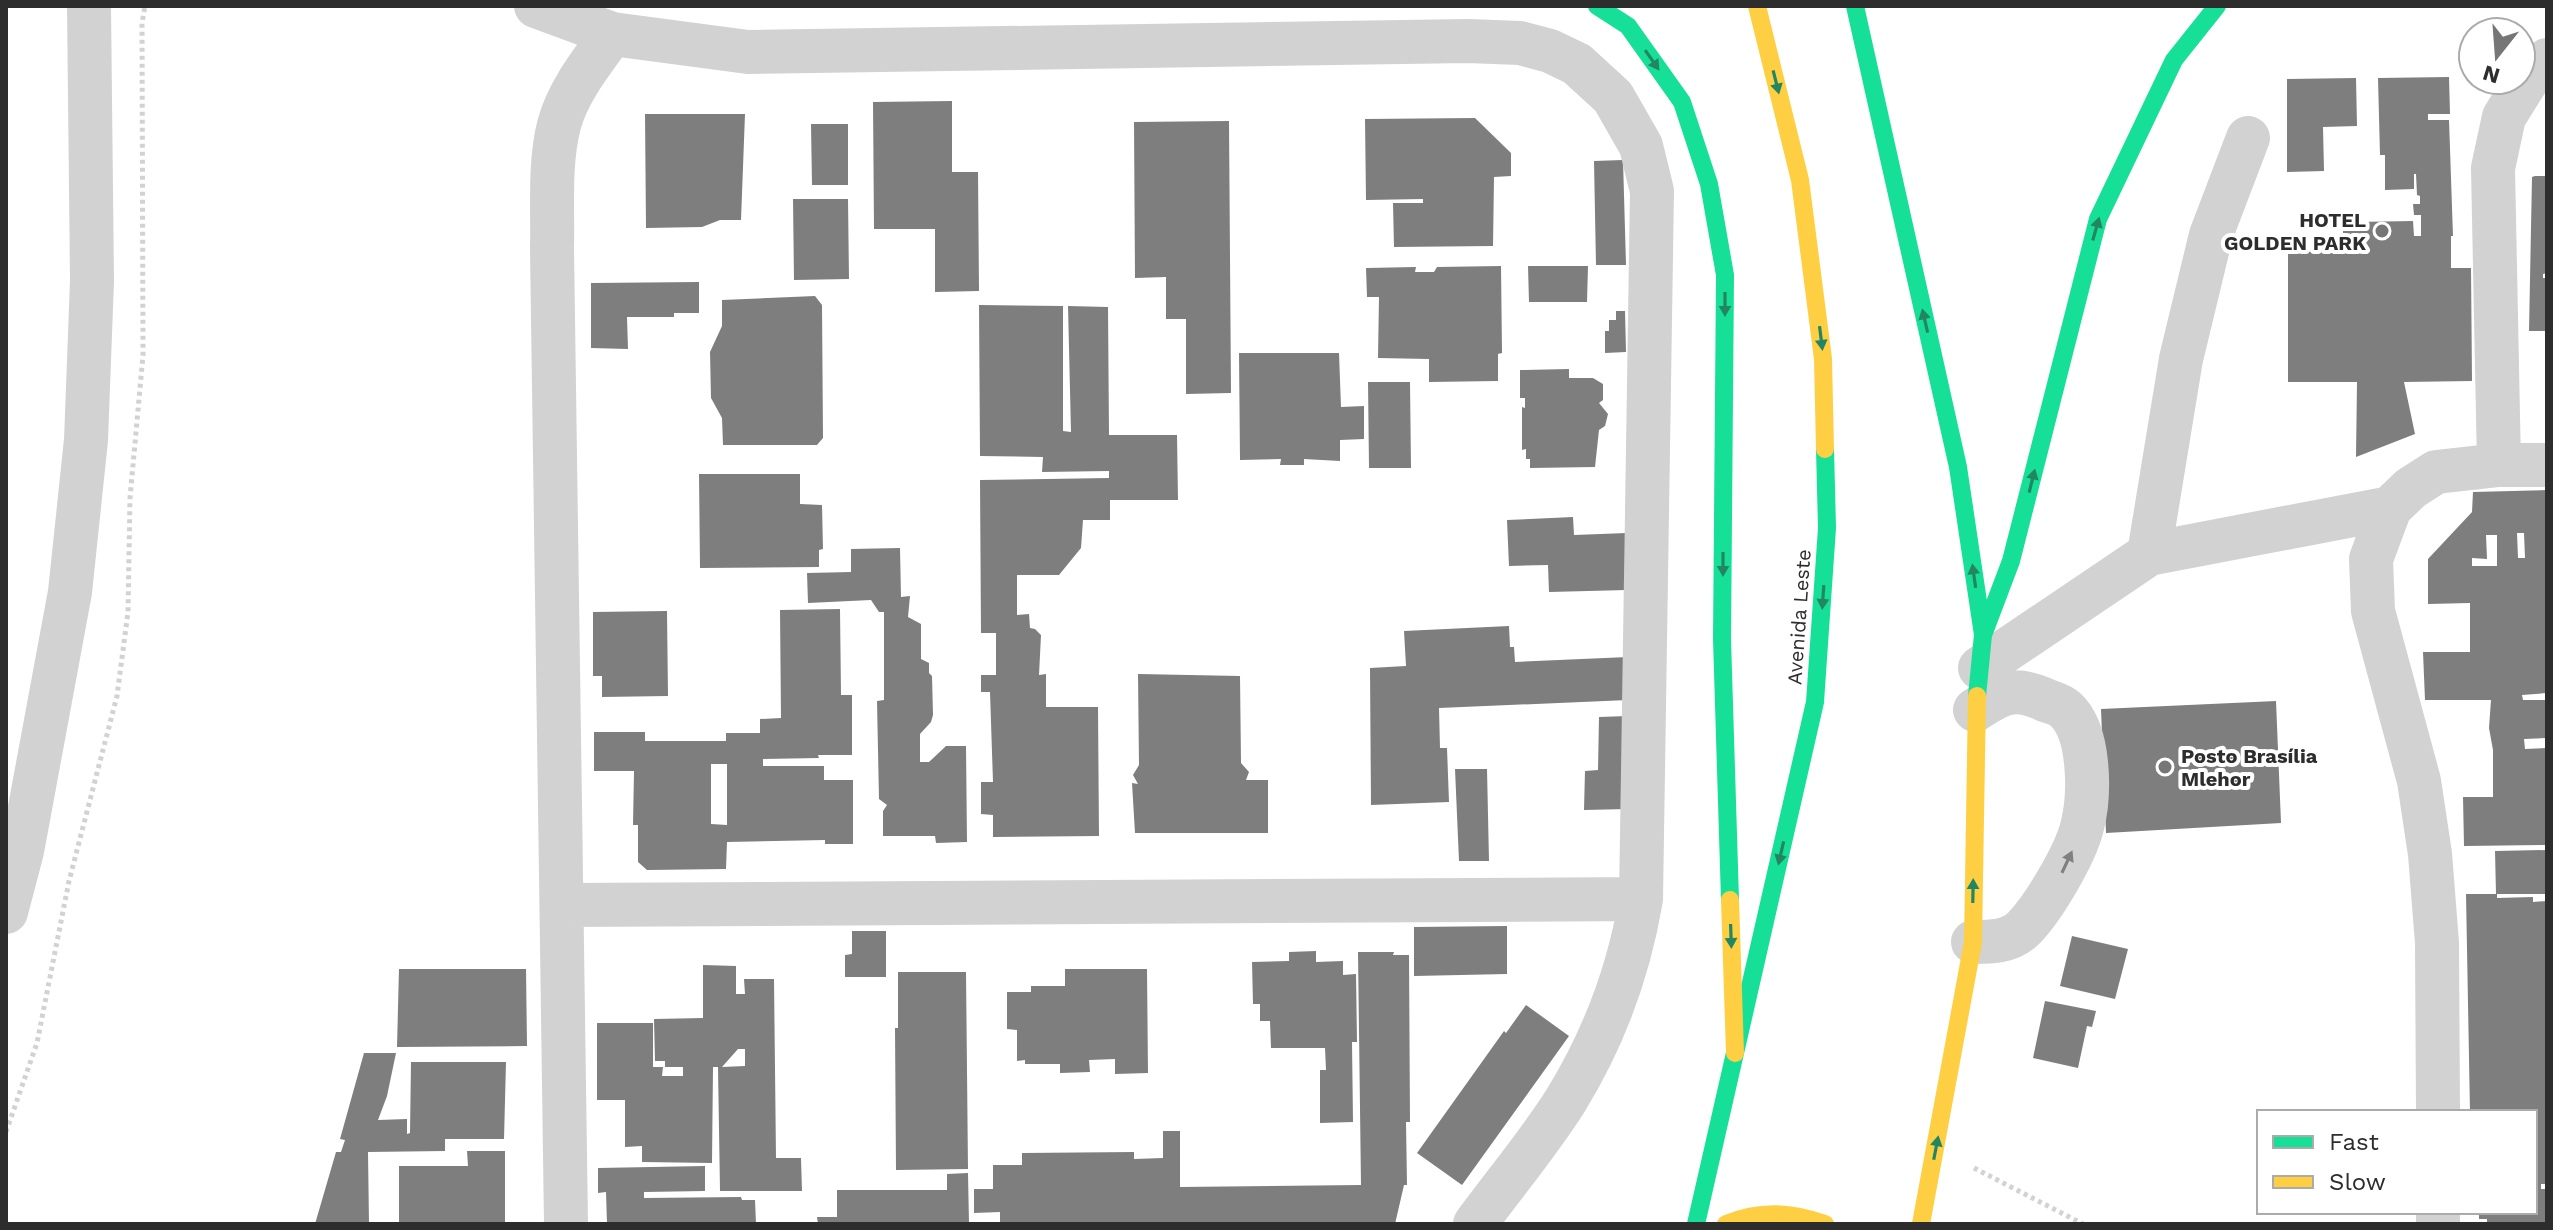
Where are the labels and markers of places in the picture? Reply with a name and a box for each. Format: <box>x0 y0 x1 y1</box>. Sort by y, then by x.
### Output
place label: HOTEL GOLDEN PARK <box>2224 208 2366 255</box>
marker: HOTEL GOLDEN PARK <box>2373 222 2391 240</box>
place label: Posto Brasília Mlehor <box>2181 744 2318 791</box>
marker: Posto Brasília Mlehor <box>2156 758 2174 776</box>

